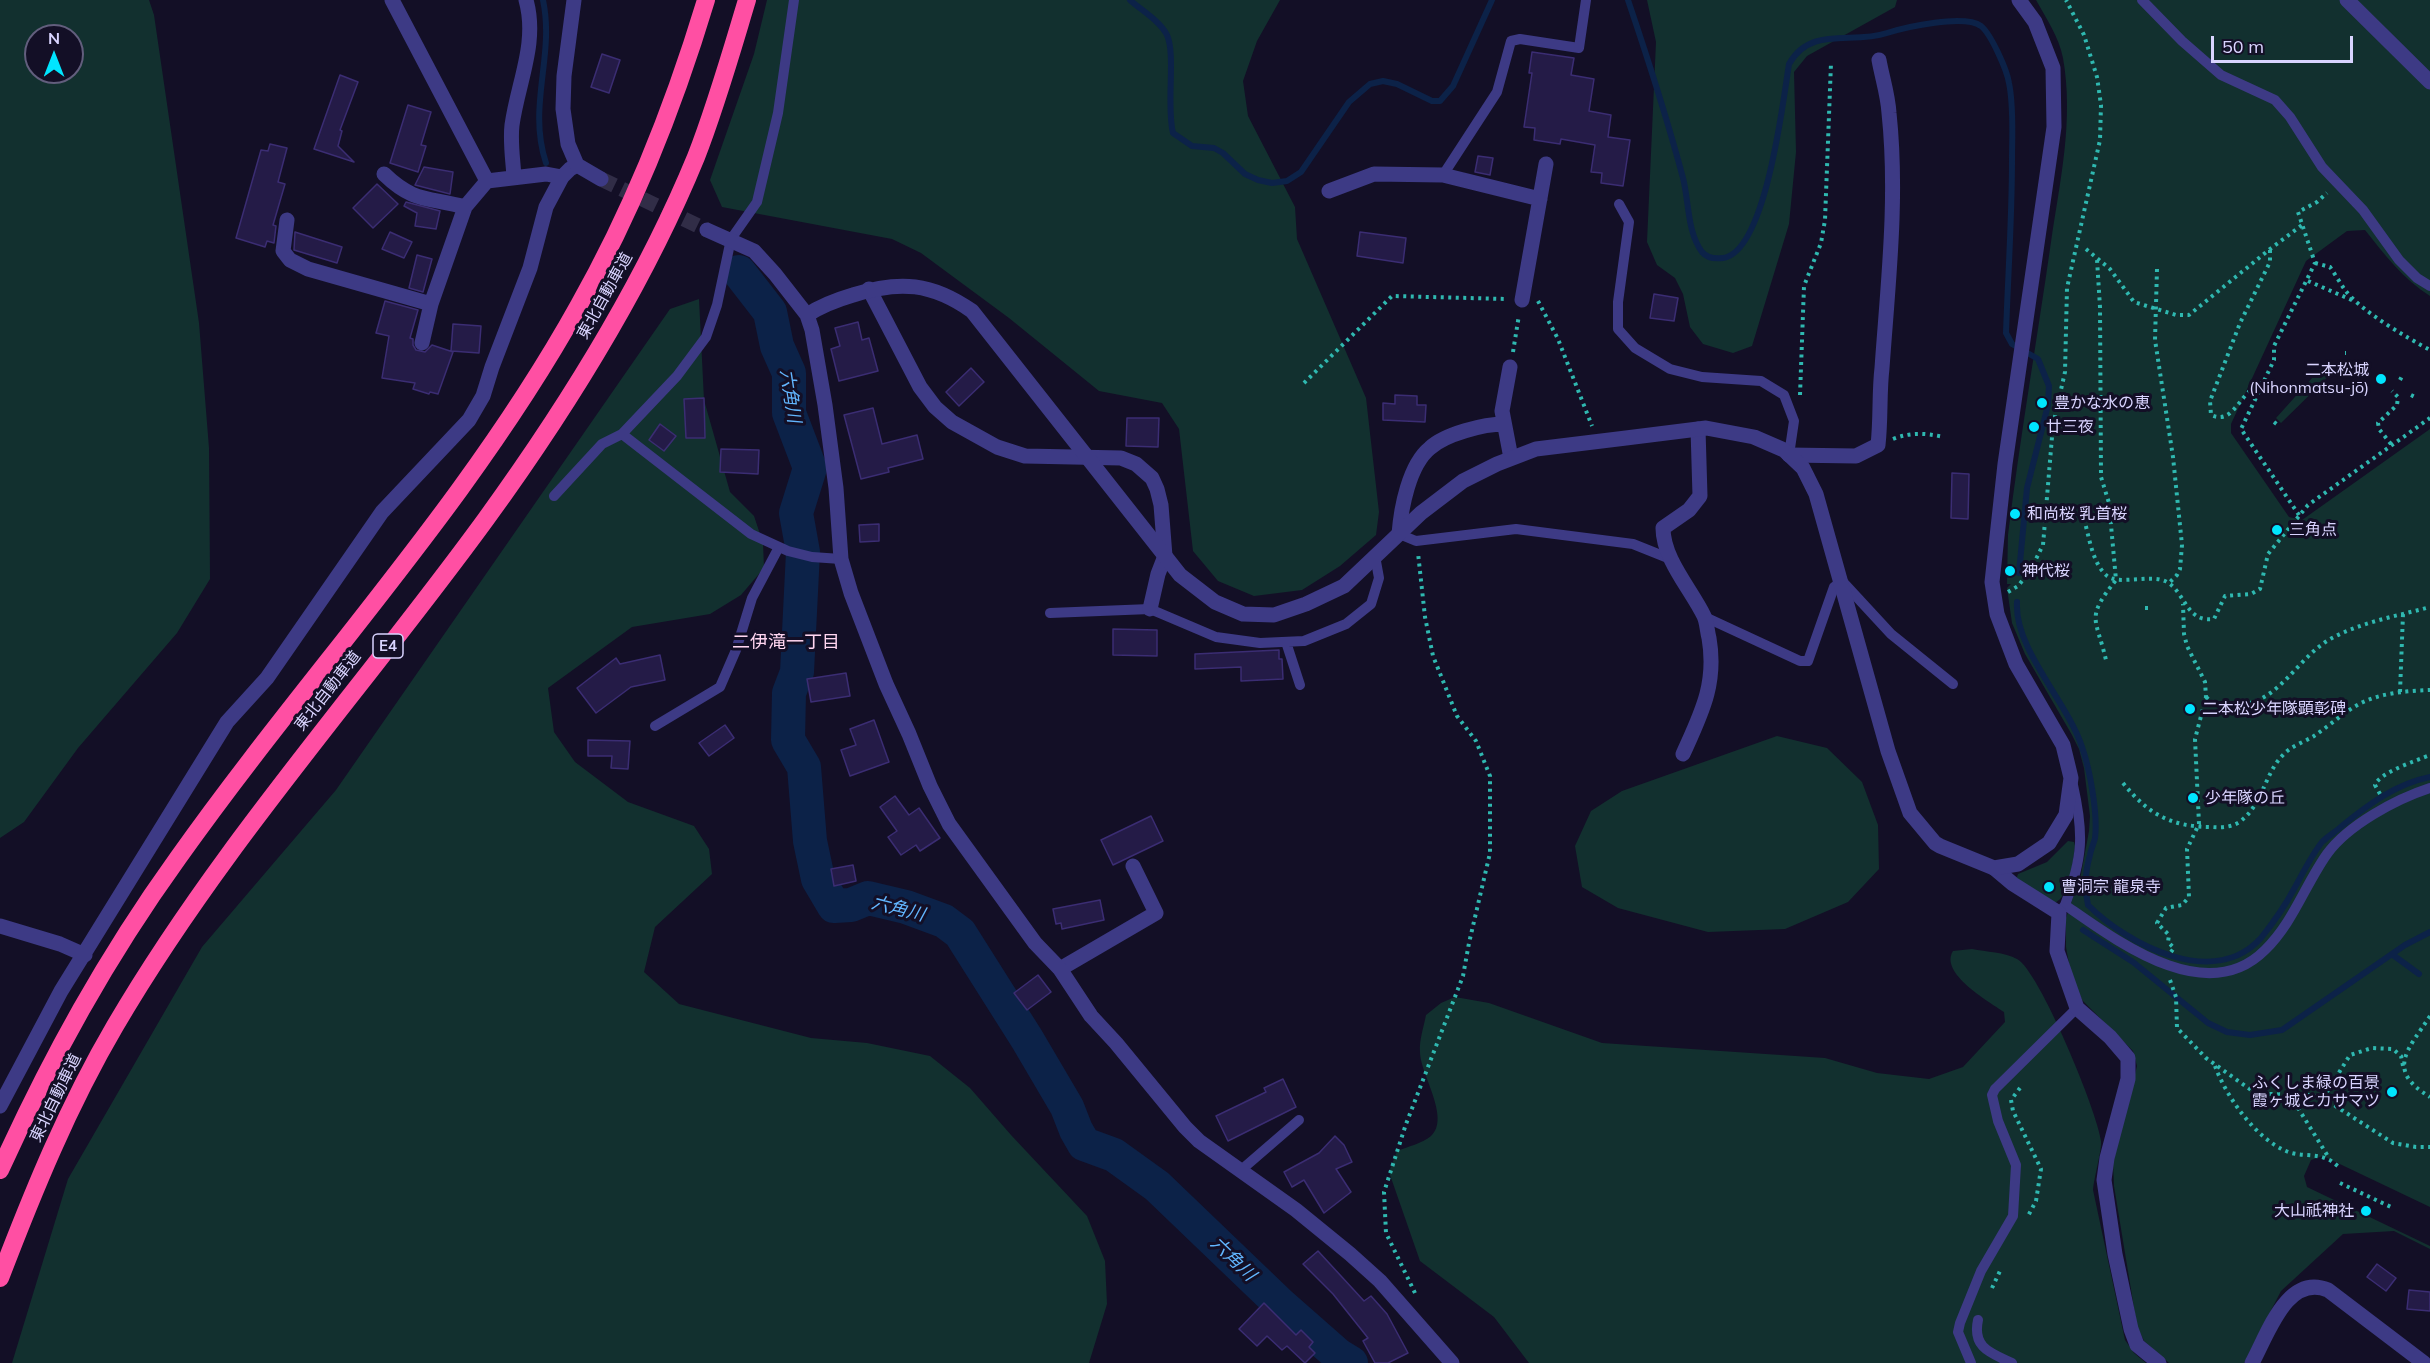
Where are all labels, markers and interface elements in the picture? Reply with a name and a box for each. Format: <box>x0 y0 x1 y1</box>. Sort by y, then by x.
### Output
north arrow <box>24 24 84 84</box>
scale bar <box>2214 24 2356 62</box>
text: N <box>48 28 60 48</box>
text: 50 m <box>2222 35 2264 58</box>
street label: 東北自動車道 <box>573 249 637 343</box>
place label: 二本松城 (Nihonmatsu-jō) <box>2249 360 2369 398</box>
water label: 六角川 <box>775 368 805 424</box>
marker: 二本松城 (Nihonmatsu-jō) <box>2374 372 2388 386</box>
place label: 豊かな水の恵 <box>2054 393 2150 413</box>
marker: 豊かな水の恵 <box>2035 396 2049 410</box>
place label: 廿三夜 <box>2046 417 2094 437</box>
marker: 廿三夜 <box>2027 420 2041 434</box>
place label: 和尚桜 乳首桜 <box>2027 504 2127 524</box>
marker: 和尚桜 乳首桜 <box>2008 507 2022 521</box>
place label: 三角点 <box>2289 520 2337 540</box>
marker: 三角点 <box>2270 523 2284 537</box>
place label: 神代桜 <box>2022 561 2070 581</box>
marker: 神代桜 <box>2003 564 2017 578</box>
district label: 二伊滝一丁目 <box>732 632 840 654</box>
road number: E4 <box>373 634 403 658</box>
street label: 東北自動車道 <box>291 647 365 735</box>
place label: 二本松少年隊顕彰碑 <box>2202 699 2346 719</box>
marker: 二本松少年隊顕彰碑 <box>2183 702 2197 716</box>
place label: 少年隊の丘 <box>2205 788 2285 808</box>
marker: 少年隊の丘 <box>2186 791 2200 805</box>
place label: 曹洞宗 龍泉寺 <box>2061 877 2161 897</box>
marker: 曹洞宗 龍泉寺 <box>2042 880 2056 894</box>
water label: 六角川 <box>869 892 927 926</box>
street label: 東北自動車道 <box>26 1051 86 1145</box>
place label: ふくしま緑の百景 霞ヶ城とカサマツ <box>2252 1073 2380 1111</box>
marker: ふくしま緑の百景 霞ヶ城とカサマツ <box>2385 1085 2399 1099</box>
place label: 大山祇神社 <box>2274 1201 2354 1221</box>
marker: 大山祇神社 <box>2359 1204 2373 1218</box>
water label: 六角川 <box>1206 1232 1260 1286</box>

